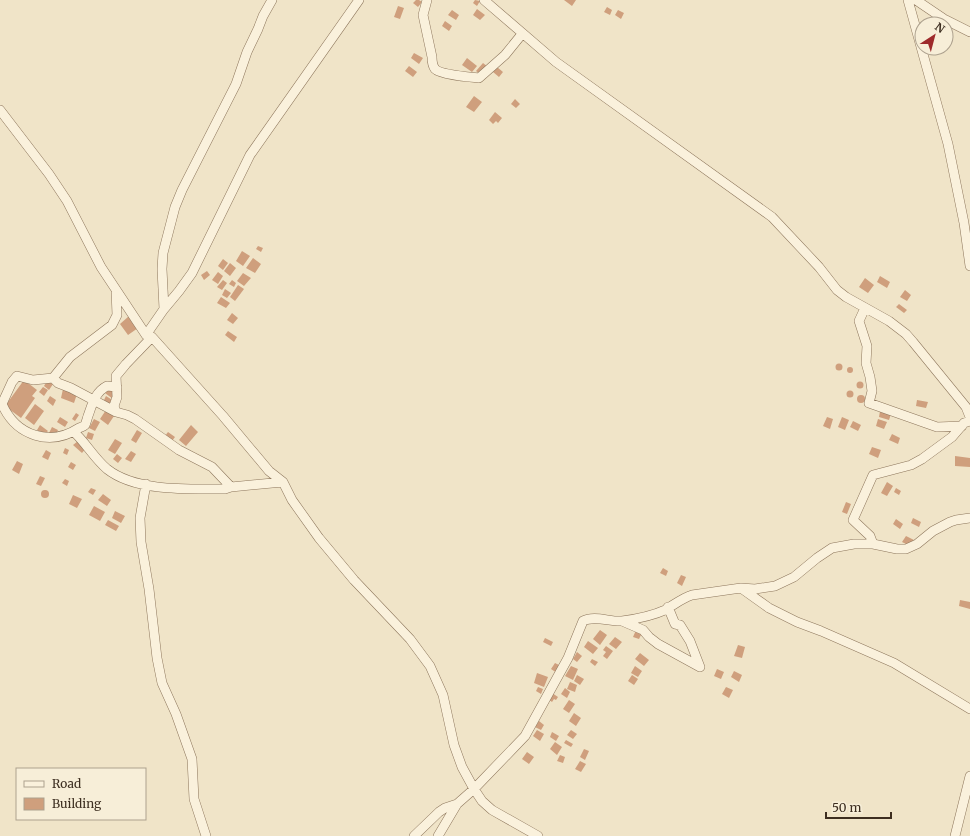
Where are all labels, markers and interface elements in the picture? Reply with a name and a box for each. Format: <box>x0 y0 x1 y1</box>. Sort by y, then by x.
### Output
north arrow <box>914 16 954 56</box>
text: N <box>932 20 948 36</box>
legend <box>16 768 146 820</box>
text: Road <box>52 776 81 791</box>
scale bar <box>826 794 891 820</box>
text: Building <box>52 796 102 811</box>
text: 50 m <box>832 800 861 815</box>

